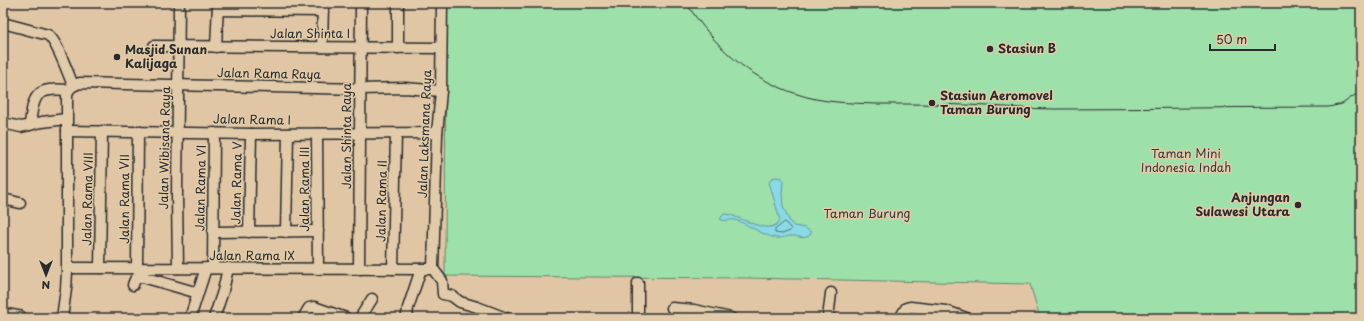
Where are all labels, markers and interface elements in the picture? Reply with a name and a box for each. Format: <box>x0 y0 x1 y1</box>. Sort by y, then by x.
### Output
street label: Jalan Shinta I <box>270 24 350 42</box>
scale bar <box>1210 26 1275 52</box>
text: 50 m <box>1216 30 1247 48</box>
place label: Stasiun B <box>998 39 1056 57</box>
place label: Masjid Sunan Kalijaga <box>125 40 207 72</box>
marker: Stasiun B <box>985 44 995 54</box>
marker: Masjid Sunan Kalijaga <box>112 52 122 62</box>
street label: Jalan Rama Raya <box>217 63 322 83</box>
street label: Jalan Laksmana Raya <box>413 69 435 198</box>
street label: Jalan Shinta Raya <box>337 83 355 189</box>
street label: Jalan Wibisana Raya <box>154 86 174 210</box>
place label: Stasiun Aeromovel Taman Burung <box>940 86 1053 118</box>
marker: Stasiun Aeromovel Taman Burung <box>927 98 937 108</box>
street label: Jalan Rama I <box>213 109 291 129</box>
street label: Jalan Rama V <box>226 141 246 225</box>
park label: Taman Mini Indonesia Indah <box>1141 144 1231 176</box>
street label: Jalan Rama VI <box>190 145 210 231</box>
street label: Jalan Rama III <box>295 147 313 231</box>
street label: Jalan Rama VIII <box>77 152 97 246</box>
street label: Jalan Rama VII <box>115 154 133 244</box>
street label: Jalan Rama II <box>371 160 391 242</box>
place label: Anjungan Sulawesi Utara <box>1195 188 1291 220</box>
marker: Anjungan Sulawesi Utara <box>1293 200 1303 210</box>
park label: Taman Burung <box>823 204 911 222</box>
street label: Jalan Rama IX <box>209 246 295 264</box>
north arrow <box>26 255 66 295</box>
text: N <box>41 277 50 294</box>

